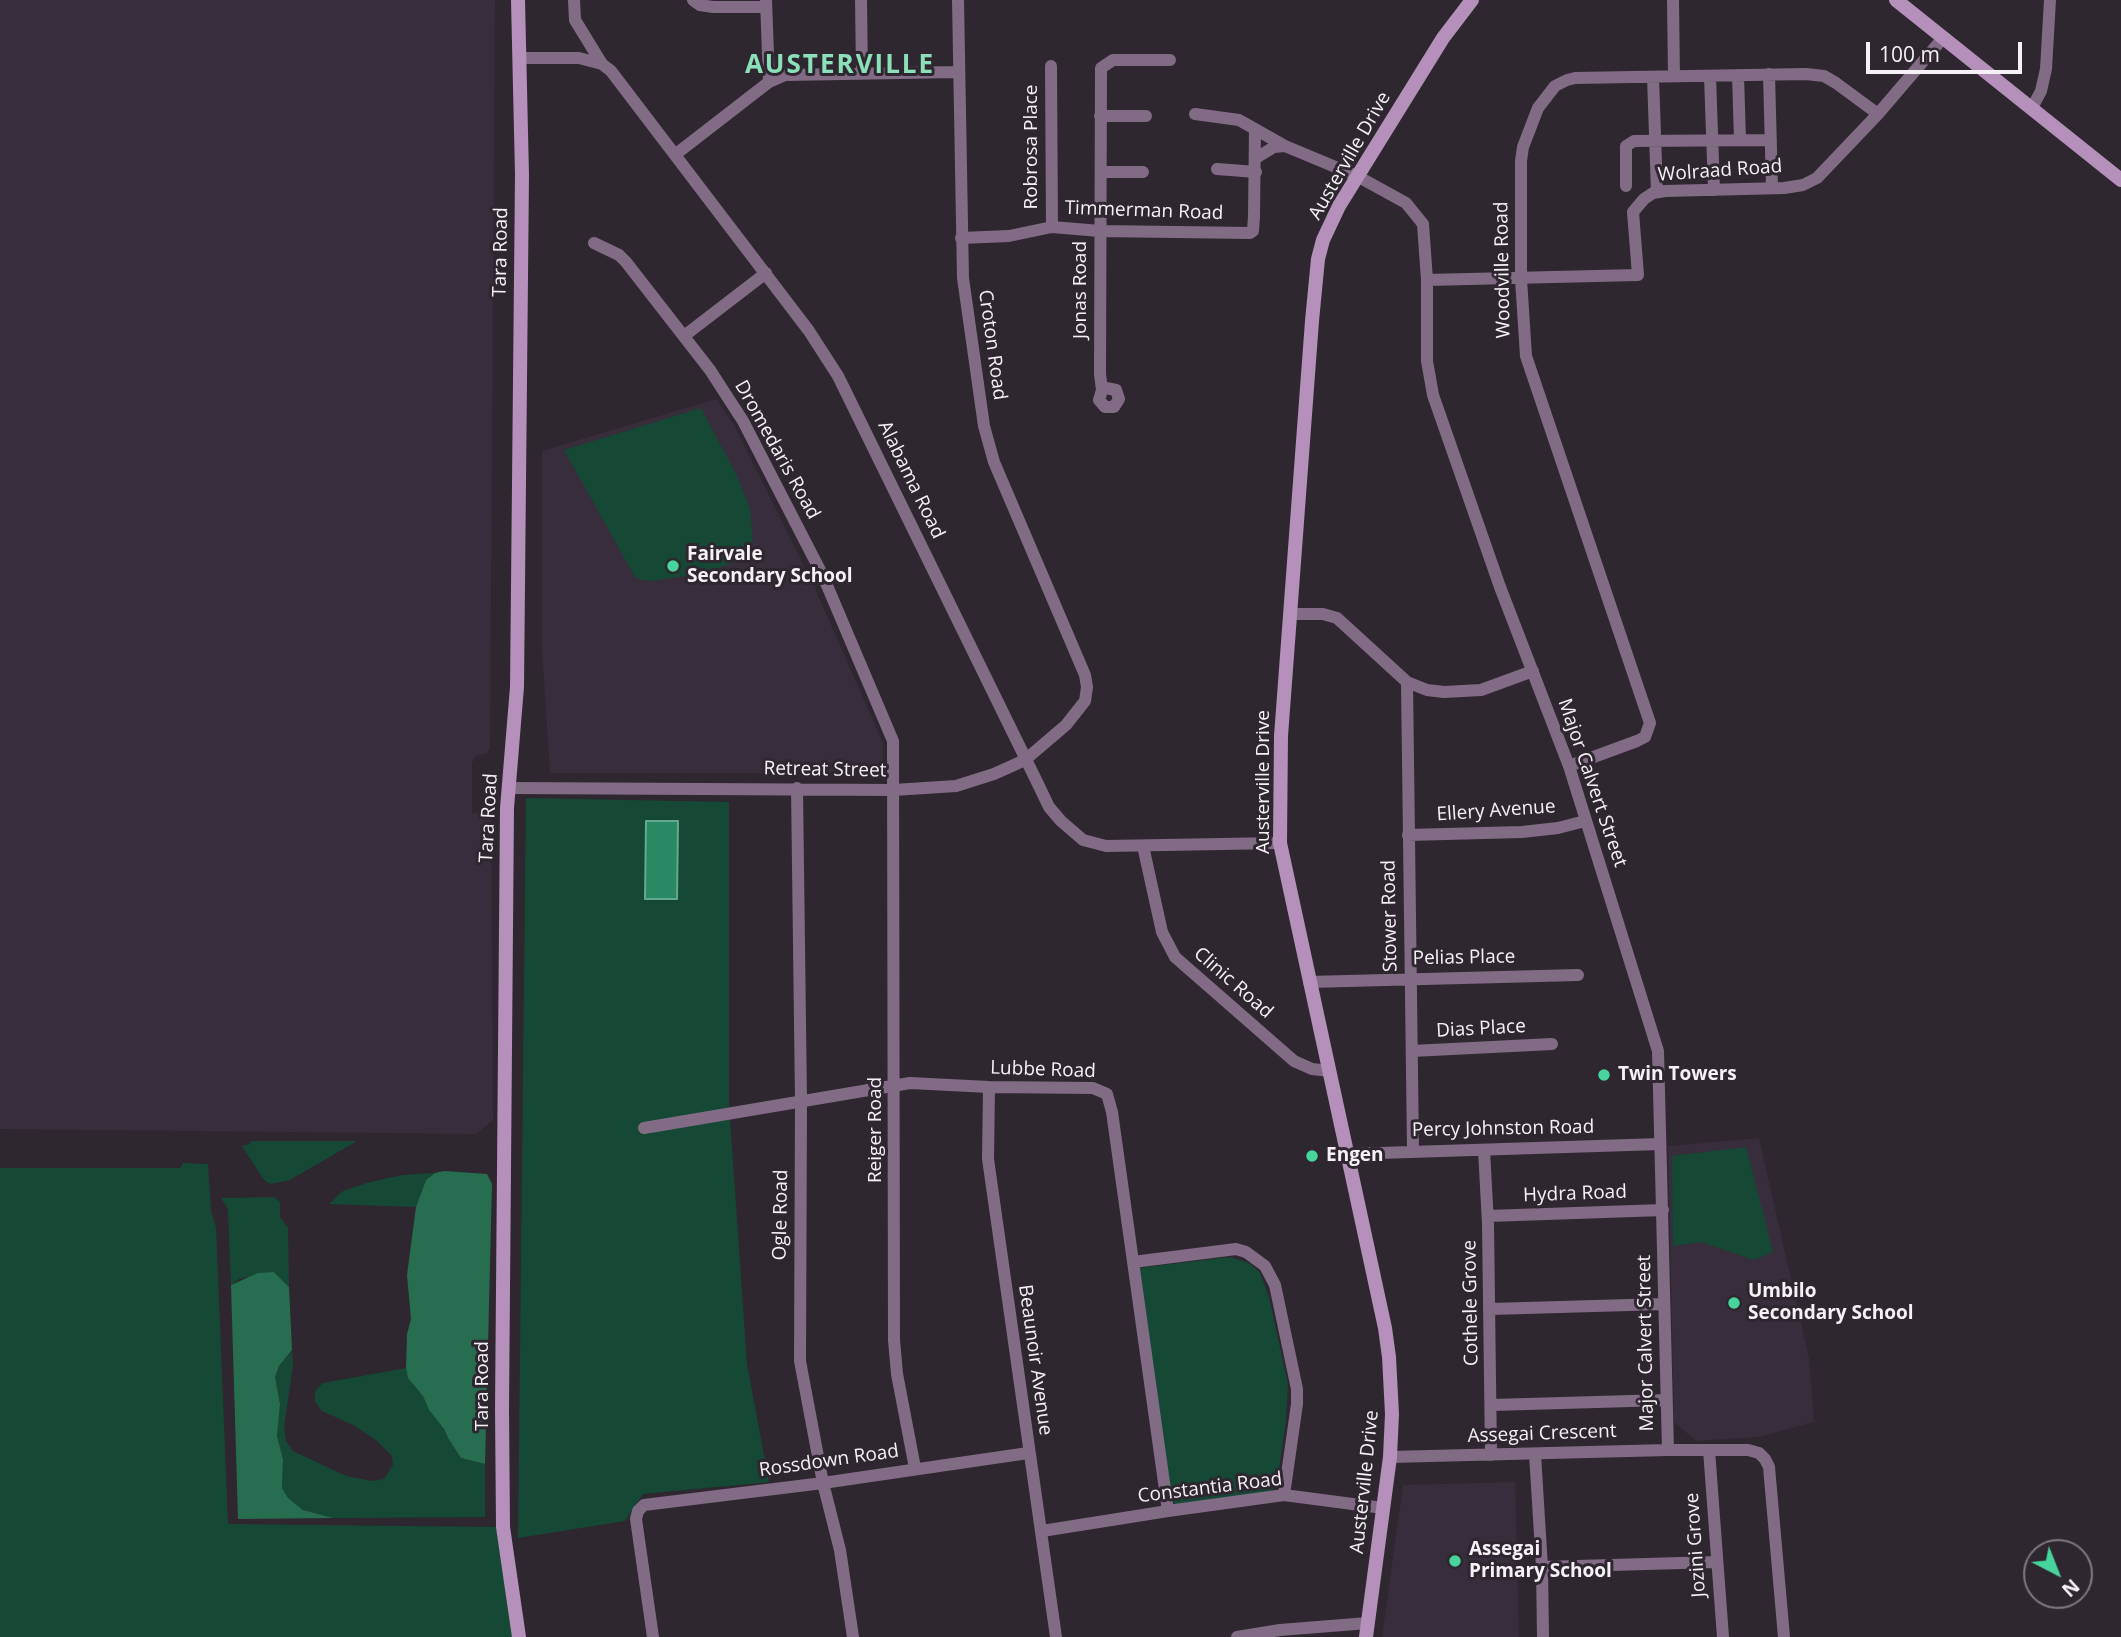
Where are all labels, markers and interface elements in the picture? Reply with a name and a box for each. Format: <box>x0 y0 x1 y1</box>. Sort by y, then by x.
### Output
scale bar <box>1869 28 2025 72</box>
text: 100 m <box>1879 40 1940 68</box>
district label: AUSTERVILLE <box>746 50 934 82</box>
street label: Robrosa Place <box>1021 84 1043 210</box>
street label: Austerville Drive <box>1304 88 1396 224</box>
street label: Wolraad Road <box>1657 155 1783 187</box>
street label: Timmerman Road <box>1064 197 1224 225</box>
street label: Woodville Road <box>1490 201 1516 339</box>
street label: Tara Road <box>489 207 513 297</box>
street label: Jonas Road <box>1070 241 1092 339</box>
street label: Croton Road <box>973 288 1011 402</box>
street label: Dromedaris Road <box>729 377 825 523</box>
street label: Alabama Road <box>873 417 949 543</box>
place label: Fairvale Secondary School <box>687 544 853 588</box>
marker: Fairvale Secondary School <box>665 558 681 574</box>
street label: Major Calvert Street <box>1552 696 1632 870</box>
street label: Austerville Drive <box>1253 710 1275 854</box>
street label: Retreat Street <box>763 758 887 782</box>
street label: Tara Road <box>475 773 503 863</box>
street label: Ellery Avenue <box>1436 795 1556 827</box>
street label: Stower Road <box>1378 860 1402 972</box>
street label: Clinic Road <box>1189 942 1277 1024</box>
street label: Pelias Place <box>1412 946 1516 970</box>
street label: Dias Place <box>1436 1015 1526 1043</box>
street label: Lubbe Road <box>990 1057 1096 1083</box>
place label: Twin Towers <box>1618 1064 1737 1086</box>
marker: Twin Towers <box>1596 1067 1612 1083</box>
street label: Reiger Road <box>865 1077 887 1183</box>
street label: Percy Johnston Road <box>1412 1116 1594 1142</box>
place label: Engen <box>1326 1145 1384 1167</box>
marker: Engen <box>1304 1148 1320 1164</box>
street label: Ogle Road <box>769 1169 793 1261</box>
street label: Hydra Road <box>1523 1181 1627 1207</box>
street label: Cothele Grove <box>1459 1240 1483 1366</box>
street label: Major Calvert Street <box>1633 1255 1659 1431</box>
place label: Umbilo Secondary School <box>1748 1281 1914 1325</box>
street label: Beaunoir Avenue <box>1013 1283 1057 1437</box>
marker: Umbilo Secondary School <box>1726 1295 1742 1311</box>
street label: Tara Road <box>472 1341 494 1431</box>
street label: Austerville Drive <box>1346 1409 1384 1555</box>
street label: Assegai Crescent <box>1467 1420 1617 1448</box>
street label: Rossdown Road <box>758 1440 900 1482</box>
street label: Constantia Road <box>1136 1468 1284 1508</box>
street label: Jozini Grove <box>1681 1492 1711 1598</box>
place label: Assegai Primary School <box>1469 1539 1612 1583</box>
north arrow <box>2023 1539 2093 1609</box>
marker: Assegai Primary School <box>1447 1553 1463 1569</box>
text: N <box>2056 1573 2085 1603</box>

